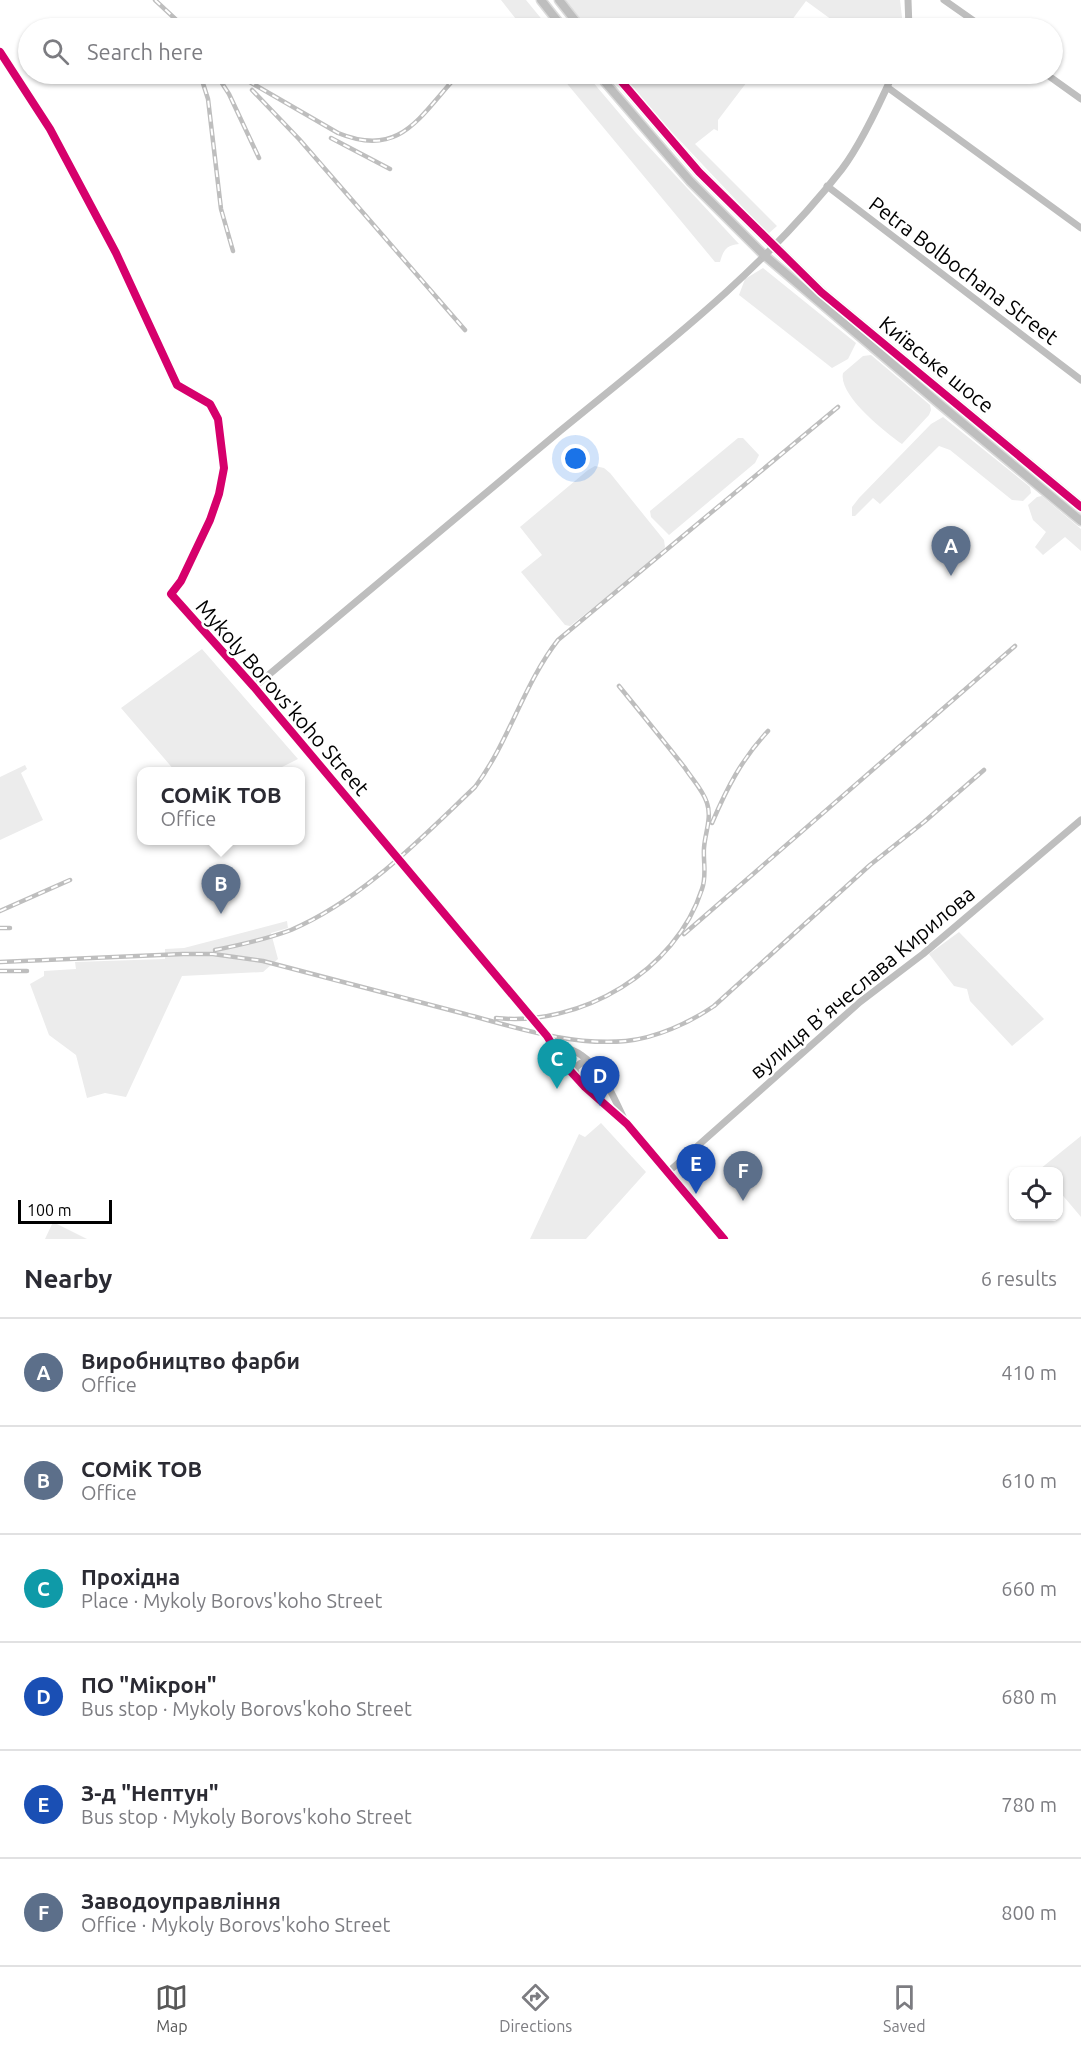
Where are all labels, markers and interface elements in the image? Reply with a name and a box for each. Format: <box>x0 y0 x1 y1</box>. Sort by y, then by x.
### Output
search box <box>18 18 1063 84</box>
icon: search <box>39 35 72 68</box>
text: Search here <box>87 39 203 64</box>
street label: Petra Bolbochana Street <box>865 191 1063 349</box>
street label: Київське шосе <box>875 311 999 417</box>
your location <box>561 444 590 473</box>
pin: A <box>932 526 970 576</box>
street label: Mykoly Borovs'koho Street <box>191 594 375 800</box>
popup <box>137 767 305 845</box>
text: СОМіК ТОВ <box>160 782 282 807</box>
text: Office <box>160 807 216 830</box>
pin: B <box>202 864 240 914</box>
street label: вулиця Вʼячеслава Кирилова <box>745 881 979 1083</box>
pin: C <box>538 1040 576 1089</box>
pin: D <box>580 1056 620 1106</box>
pin: E <box>676 1144 716 1194</box>
pin: F <box>724 1152 762 1201</box>
map controls <box>1009 1167 1063 1221</box>
button: locate <box>1009 1167 1063 1221</box>
scale bar <box>18 1197 112 1224</box>
text: 100 m <box>27 1201 72 1219</box>
text: Nearby <box>24 1264 112 1293</box>
text: 6 results <box>981 1267 1057 1290</box>
text: Виробництво фарби <box>81 1348 300 1373</box>
text: A <box>36 1361 51 1384</box>
text: 410 m <box>1001 1361 1057 1384</box>
text: Office <box>81 1373 137 1396</box>
text: СОМіК ТОВ <box>81 1456 202 1481</box>
text: B <box>37 1469 50 1492</box>
text: 610 m <box>1001 1469 1057 1492</box>
text: Office <box>81 1481 137 1504</box>
text: Прохідна <box>81 1564 180 1589</box>
text: C <box>37 1577 50 1600</box>
text: 660 m <box>1001 1577 1057 1600</box>
text: Place · Mykoly Borovs'koho Street <box>81 1589 382 1612</box>
text: ПО "Мікрон" <box>81 1672 217 1697</box>
text: D <box>36 1685 51 1708</box>
text: 680 m <box>1001 1685 1057 1708</box>
text: Bus stop · Mykoly Borovs'koho Street <box>81 1697 412 1720</box>
text: З-д "Нептун" <box>81 1780 219 1805</box>
text: E <box>38 1793 49 1816</box>
text: 780 m <box>1001 1793 1057 1816</box>
text: Bus stop · Mykoly Borovs'koho Street <box>81 1805 412 1828</box>
text: Заводоуправління <box>81 1888 281 1913</box>
text: F <box>38 1901 49 1924</box>
text: 800 m <box>1001 1901 1057 1924</box>
text: Office · Mykoly Borovs'koho Street <box>81 1913 390 1936</box>
tab: Map <box>155 1981 188 2035</box>
tab: Directions <box>499 1981 572 2035</box>
tab: Saved <box>883 1981 926 2035</box>

